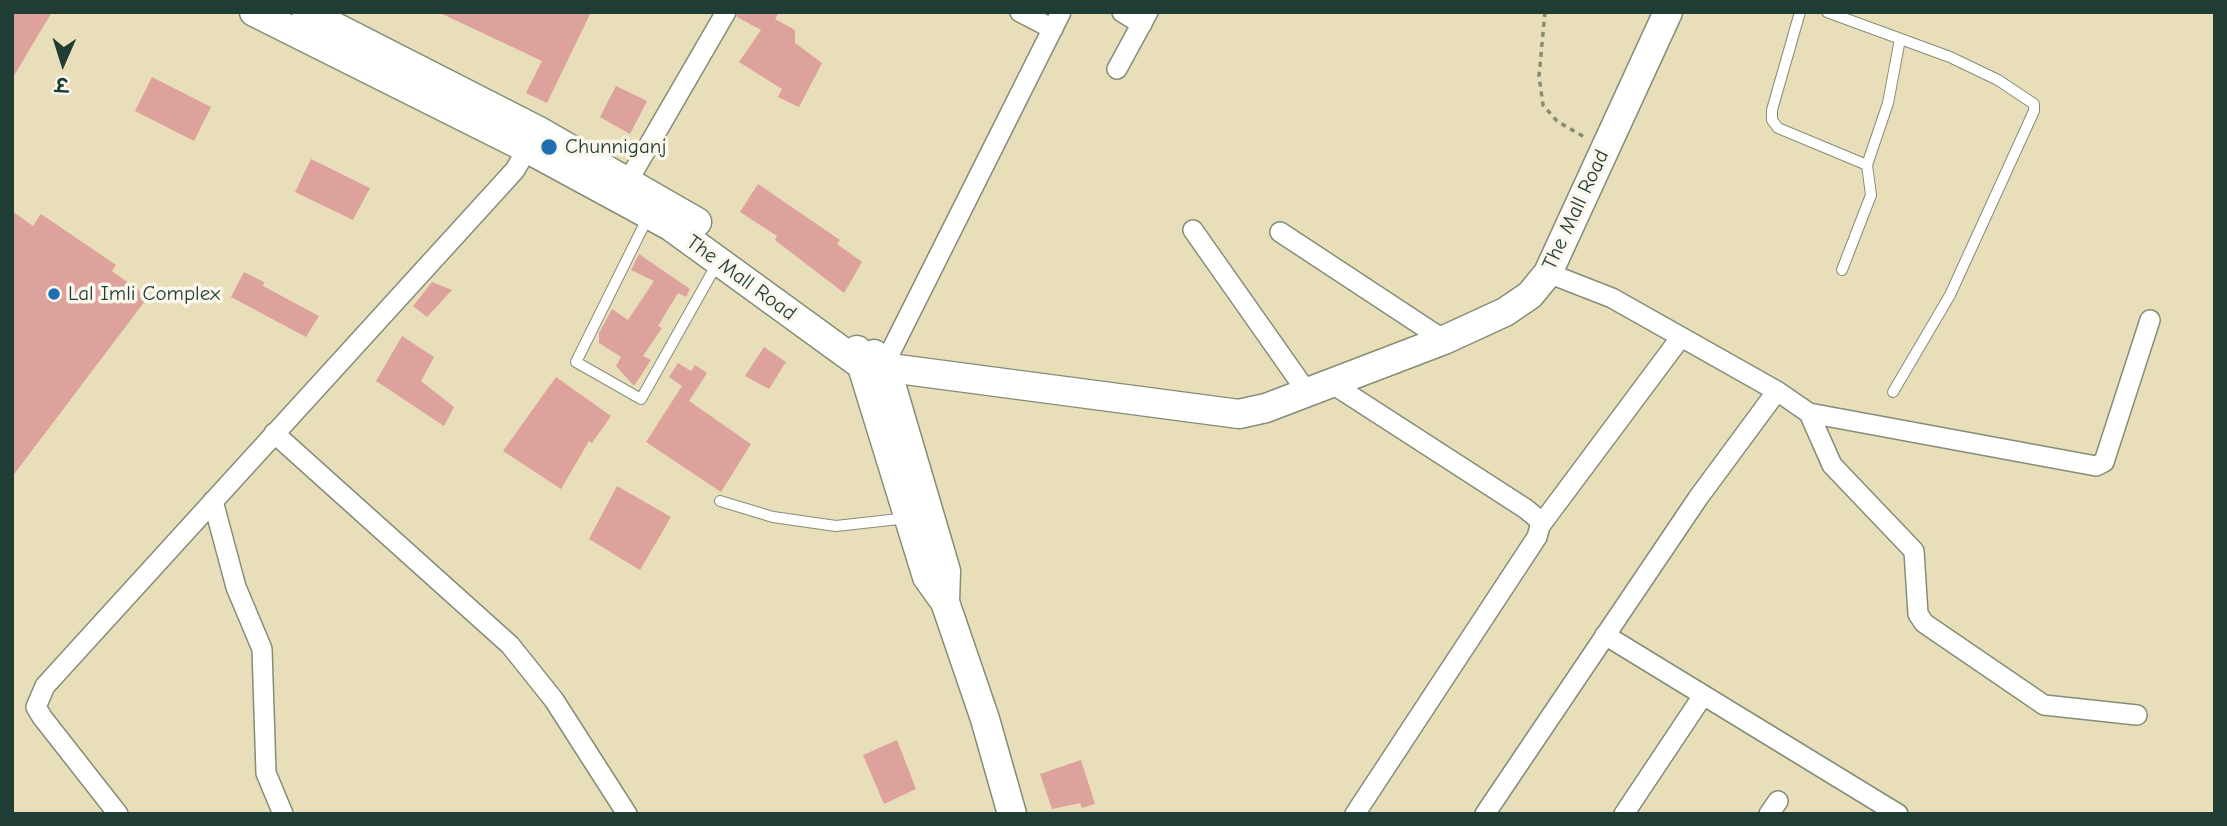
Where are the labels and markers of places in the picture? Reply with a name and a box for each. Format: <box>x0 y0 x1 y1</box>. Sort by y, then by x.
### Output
place label: Chunniganj <box>565 134 666 160</box>
marker: Chunniganj <box>539 137 559 157</box>
place label: Lal Imli Complex <box>68 281 220 307</box>
marker: Lal Imli Complex <box>46 286 62 302</box>

